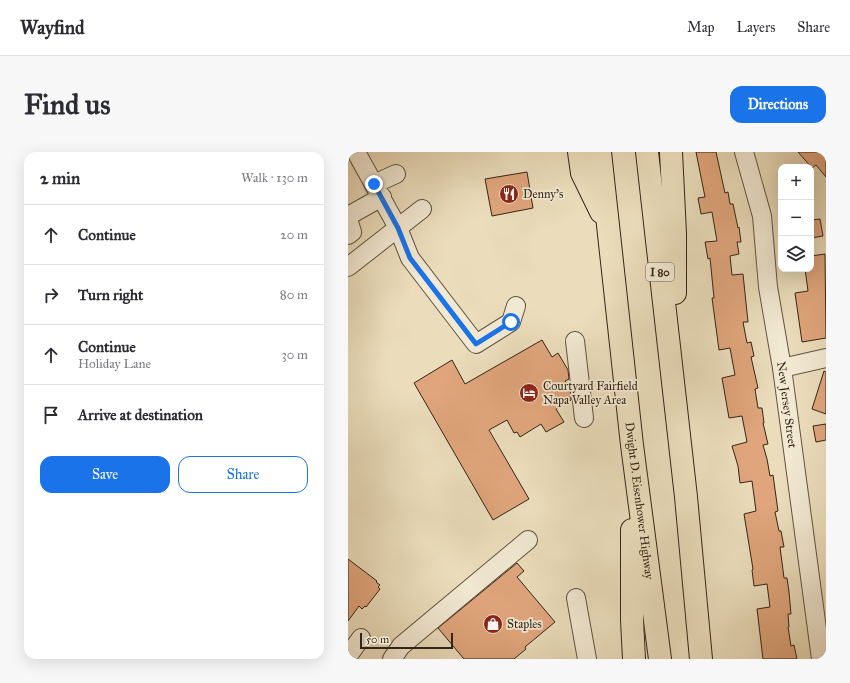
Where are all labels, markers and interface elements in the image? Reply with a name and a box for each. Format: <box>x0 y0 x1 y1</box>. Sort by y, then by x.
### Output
text: Wayfind <box>20 16 85 39</box>
text: Map <box>687 19 715 36</box>
text: Layers <box>737 19 775 36</box>
text: Share <box>797 19 830 36</box>
button: Directions <box>730 86 826 123</box>
text: Find us <box>24 87 110 122</box>
map controls <box>778 164 814 272</box>
button: + <box>778 164 814 200</box>
text: 2 min <box>40 168 80 189</box>
text: Walk · 130 m <box>241 170 308 186</box>
route end <box>365 175 383 193</box>
restaurant icon: Denny's <box>498 183 520 205</box>
place label: Denny's <box>523 187 563 201</box>
button: − <box>778 200 814 236</box>
icon: ahead <box>40 224 62 246</box>
text: Continue <box>78 226 136 244</box>
text: 20 m <box>280 227 308 243</box>
button: layers <box>778 236 814 272</box>
road number: I 80 <box>646 263 674 281</box>
icon: right <box>40 284 62 306</box>
text: Turn right <box>78 286 143 304</box>
text: 80 m <box>280 287 308 303</box>
route start <box>502 313 520 331</box>
text: Continue <box>78 338 136 356</box>
icon: ahead <box>40 344 62 366</box>
text: 30 m <box>282 347 308 363</box>
text: Holiday Lane <box>78 356 151 372</box>
street label: New Jersey Street <box>774 360 800 450</box>
place label: Courtyard Fairfield Napa Valley Area <box>543 379 638 407</box>
hotel icon: Courtyard Fairfield Napa Valley Area <box>518 382 540 404</box>
icon: arrive <box>40 404 62 426</box>
text: Arrive at destination <box>78 406 203 424</box>
street label: Dwight D. Eisenhower Highway <box>623 421 657 581</box>
button: Save <box>40 456 170 493</box>
button: Share <box>178 456 308 493</box>
shop icon: Staples <box>482 613 504 635</box>
place label: Staples <box>507 617 542 631</box>
scale bar <box>360 631 453 650</box>
text: 50 m <box>366 633 389 646</box>

